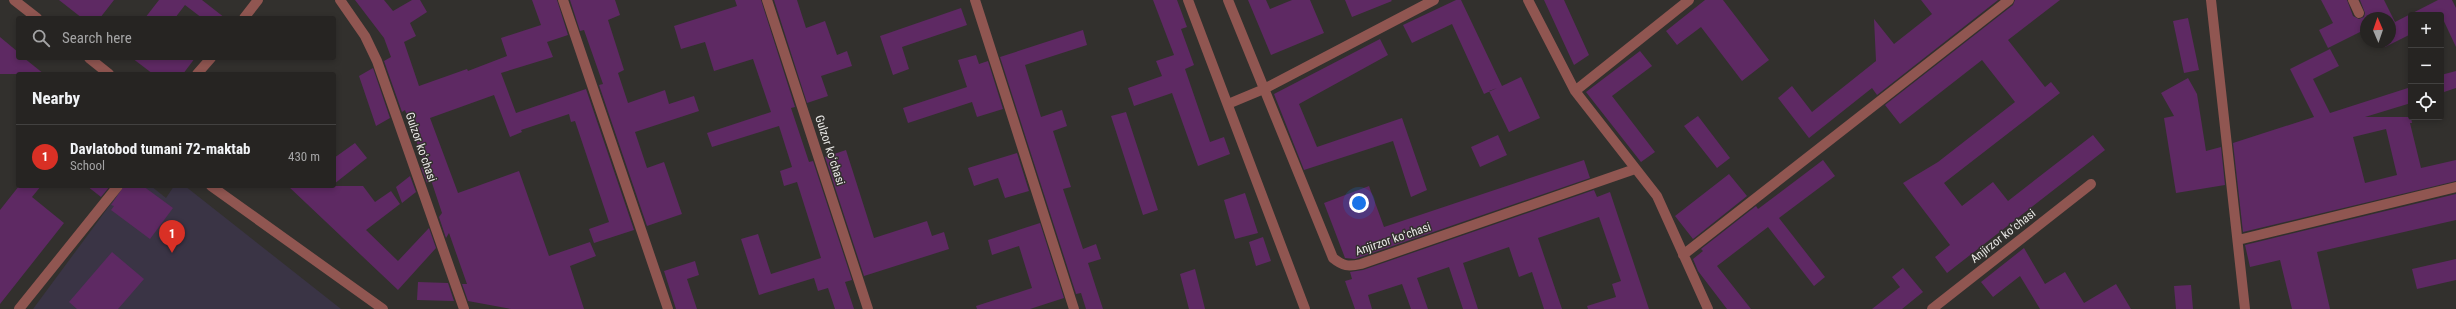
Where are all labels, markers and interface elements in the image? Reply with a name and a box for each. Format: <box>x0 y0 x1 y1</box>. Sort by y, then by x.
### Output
north arrow <box>2360 12 2396 48</box>
map controls <box>2408 12 2444 120</box>
button: + <box>2408 12 2444 48</box>
search box <box>16 16 336 60</box>
icon: search <box>30 27 52 49</box>
text: Search here <box>62 29 132 47</box>
button: − <box>2408 48 2444 84</box>
button: locate <box>2408 84 2444 120</box>
text: Nearby <box>32 88 80 108</box>
street label: Gulzor koʻchasi <box>403 110 439 184</box>
street label: Gulzor koʻchasi <box>812 113 848 187</box>
text: Davlatobod tumani 72-maktab <box>70 140 250 158</box>
text: 1 <box>42 149 48 164</box>
text: 430 m <box>288 149 320 164</box>
text: School <box>70 158 105 173</box>
your location <box>1349 193 1369 213</box>
street label: Anjirzor koʻchasi <box>1968 206 2038 266</box>
pin: 1 <box>159 220 185 253</box>
street label: Anjirzor koʻchasi <box>1353 220 1433 258</box>

